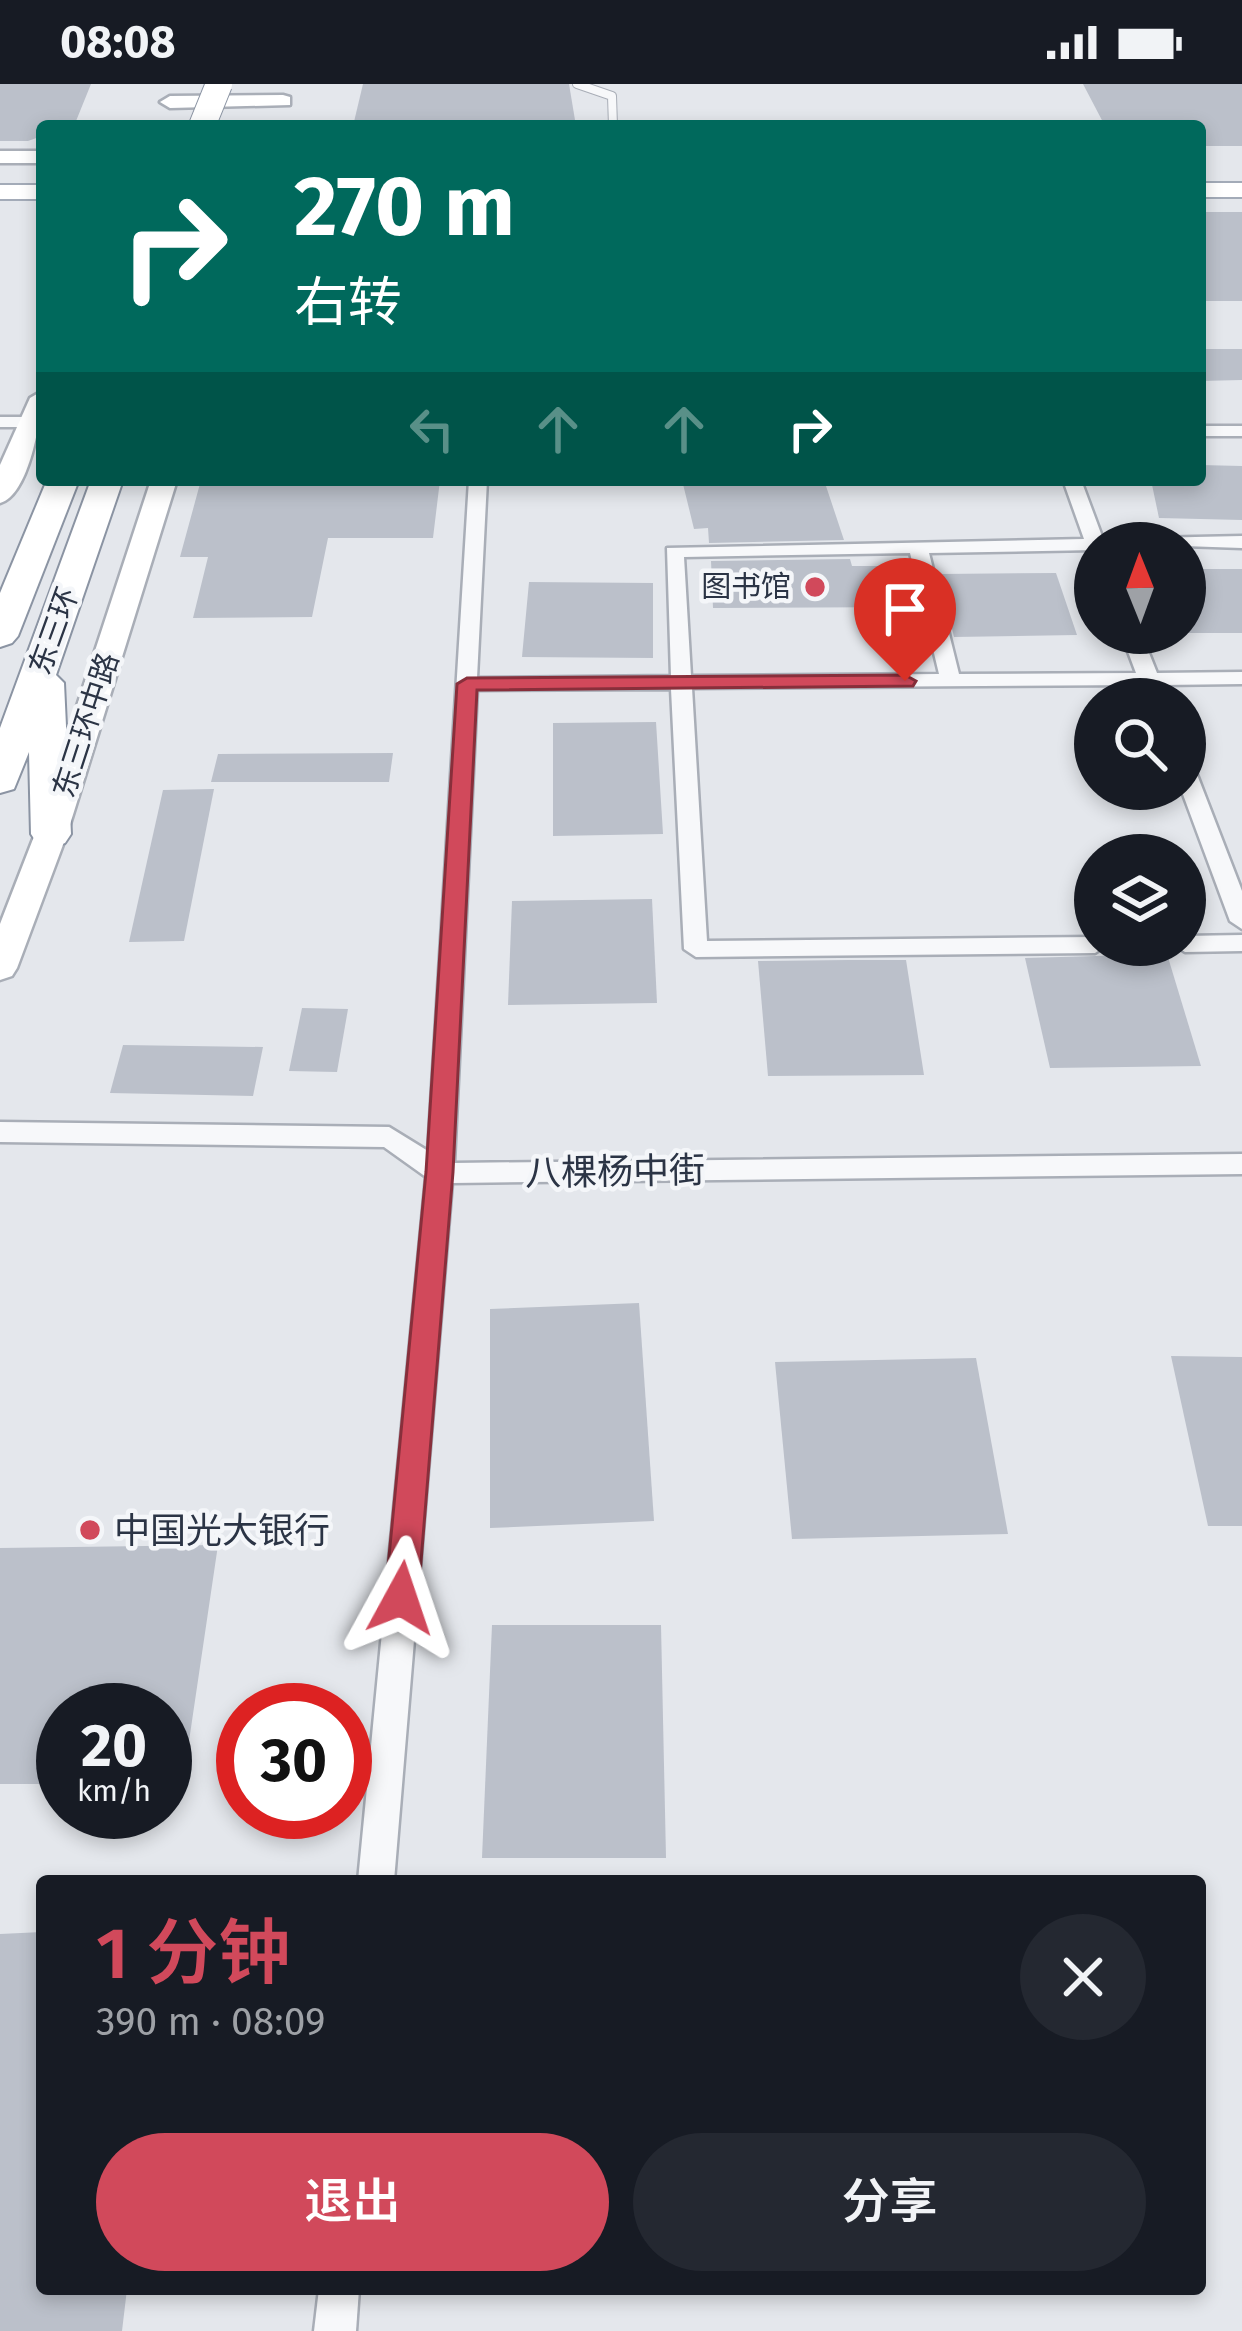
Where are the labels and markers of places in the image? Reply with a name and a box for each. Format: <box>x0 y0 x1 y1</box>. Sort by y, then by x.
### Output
pin <box>854 558 956 681</box>
place label: 图书馆 <box>701 569 791 605</box>
marker: 图书馆 <box>802 574 828 600</box>
place label: 中国光大银行 <box>114 1509 330 1553</box>
marker: 中国光大银行 <box>77 1517 103 1543</box>

